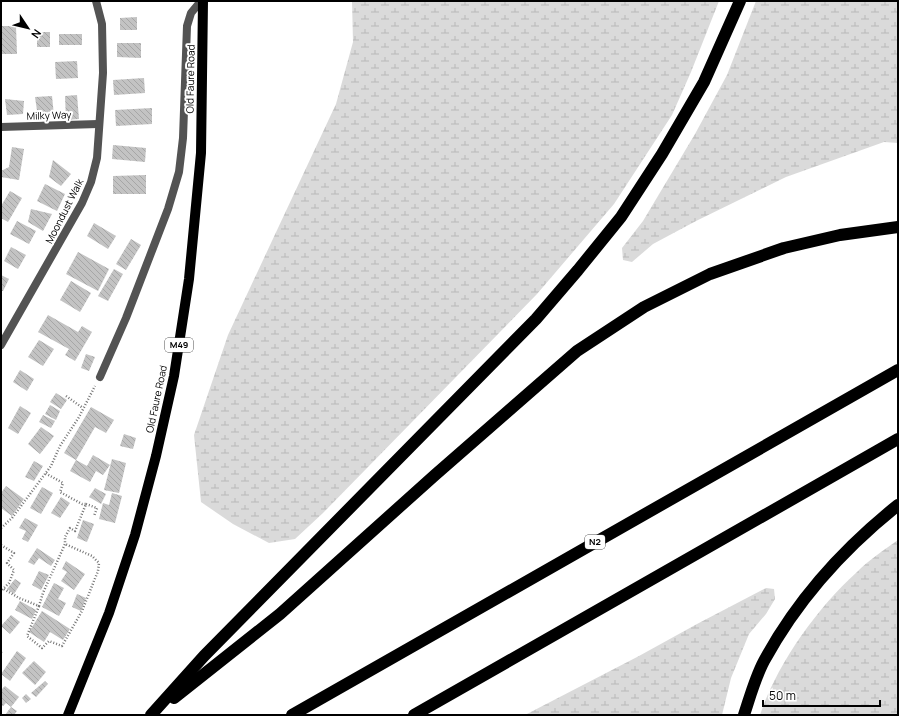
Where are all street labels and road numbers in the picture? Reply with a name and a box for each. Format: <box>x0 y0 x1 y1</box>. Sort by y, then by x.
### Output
street label: Old Faure Road <box>182 44 198 114</box>
street label: Milky Way <box>26 107 72 123</box>
street label: Moondust Walk <box>42 175 87 246</box>
road number: M49 <box>165 338 193 352</box>
street label: Old Faure Road <box>142 364 170 434</box>
road number: N2 <box>585 535 605 549</box>

